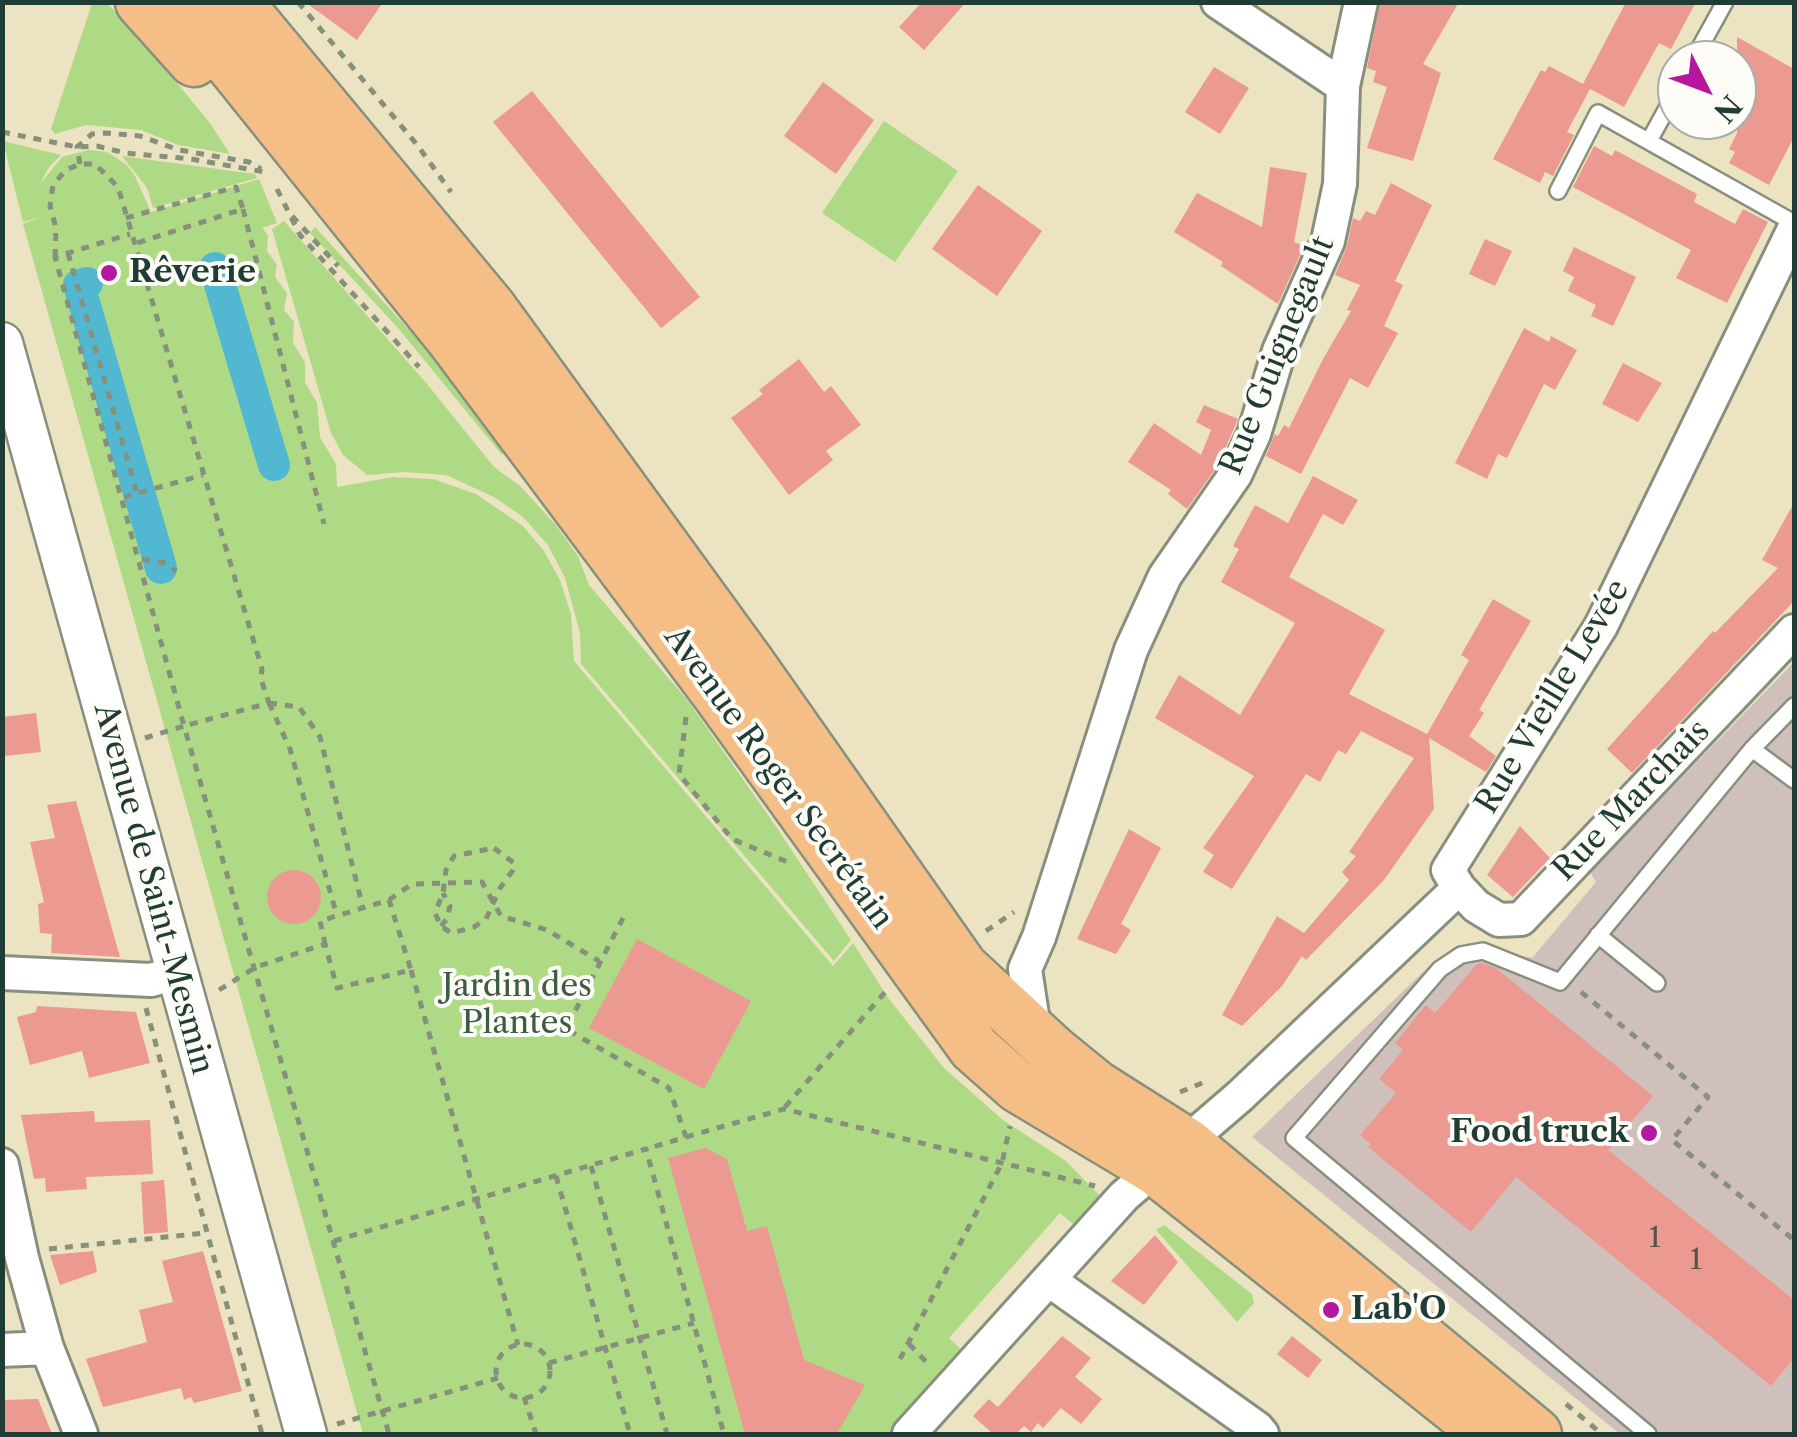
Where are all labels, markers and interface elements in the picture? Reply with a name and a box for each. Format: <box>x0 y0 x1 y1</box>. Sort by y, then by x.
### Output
north arrow <box>1657 40 1757 140</box>
text: N <box>1707 88 1749 129</box>
street label: Rue Guignegault <box>1213 231 1343 481</box>
place label: Rêverie <box>129 254 256 292</box>
marker: Rêverie <box>98 262 120 284</box>
street label: Rue Vieille Levée <box>1468 573 1638 821</box>
street label: Avenue Roger Secrétain <box>655 619 901 937</box>
street label: Avenue de Saint-Mesmin <box>85 699 221 1079</box>
street label: Rue Marchais <box>1546 713 1718 889</box>
park label: Jardin des Plantes <box>442 968 592 1043</box>
place label: Food truck <box>1450 1114 1629 1152</box>
marker: Food truck <box>1638 1122 1660 1144</box>
house number: 1 <box>1649 1222 1661 1256</box>
house number: 1 <box>1690 1244 1702 1278</box>
place label: Lab'O <box>1351 1291 1446 1329</box>
marker: Lab'O <box>1320 1299 1342 1321</box>

